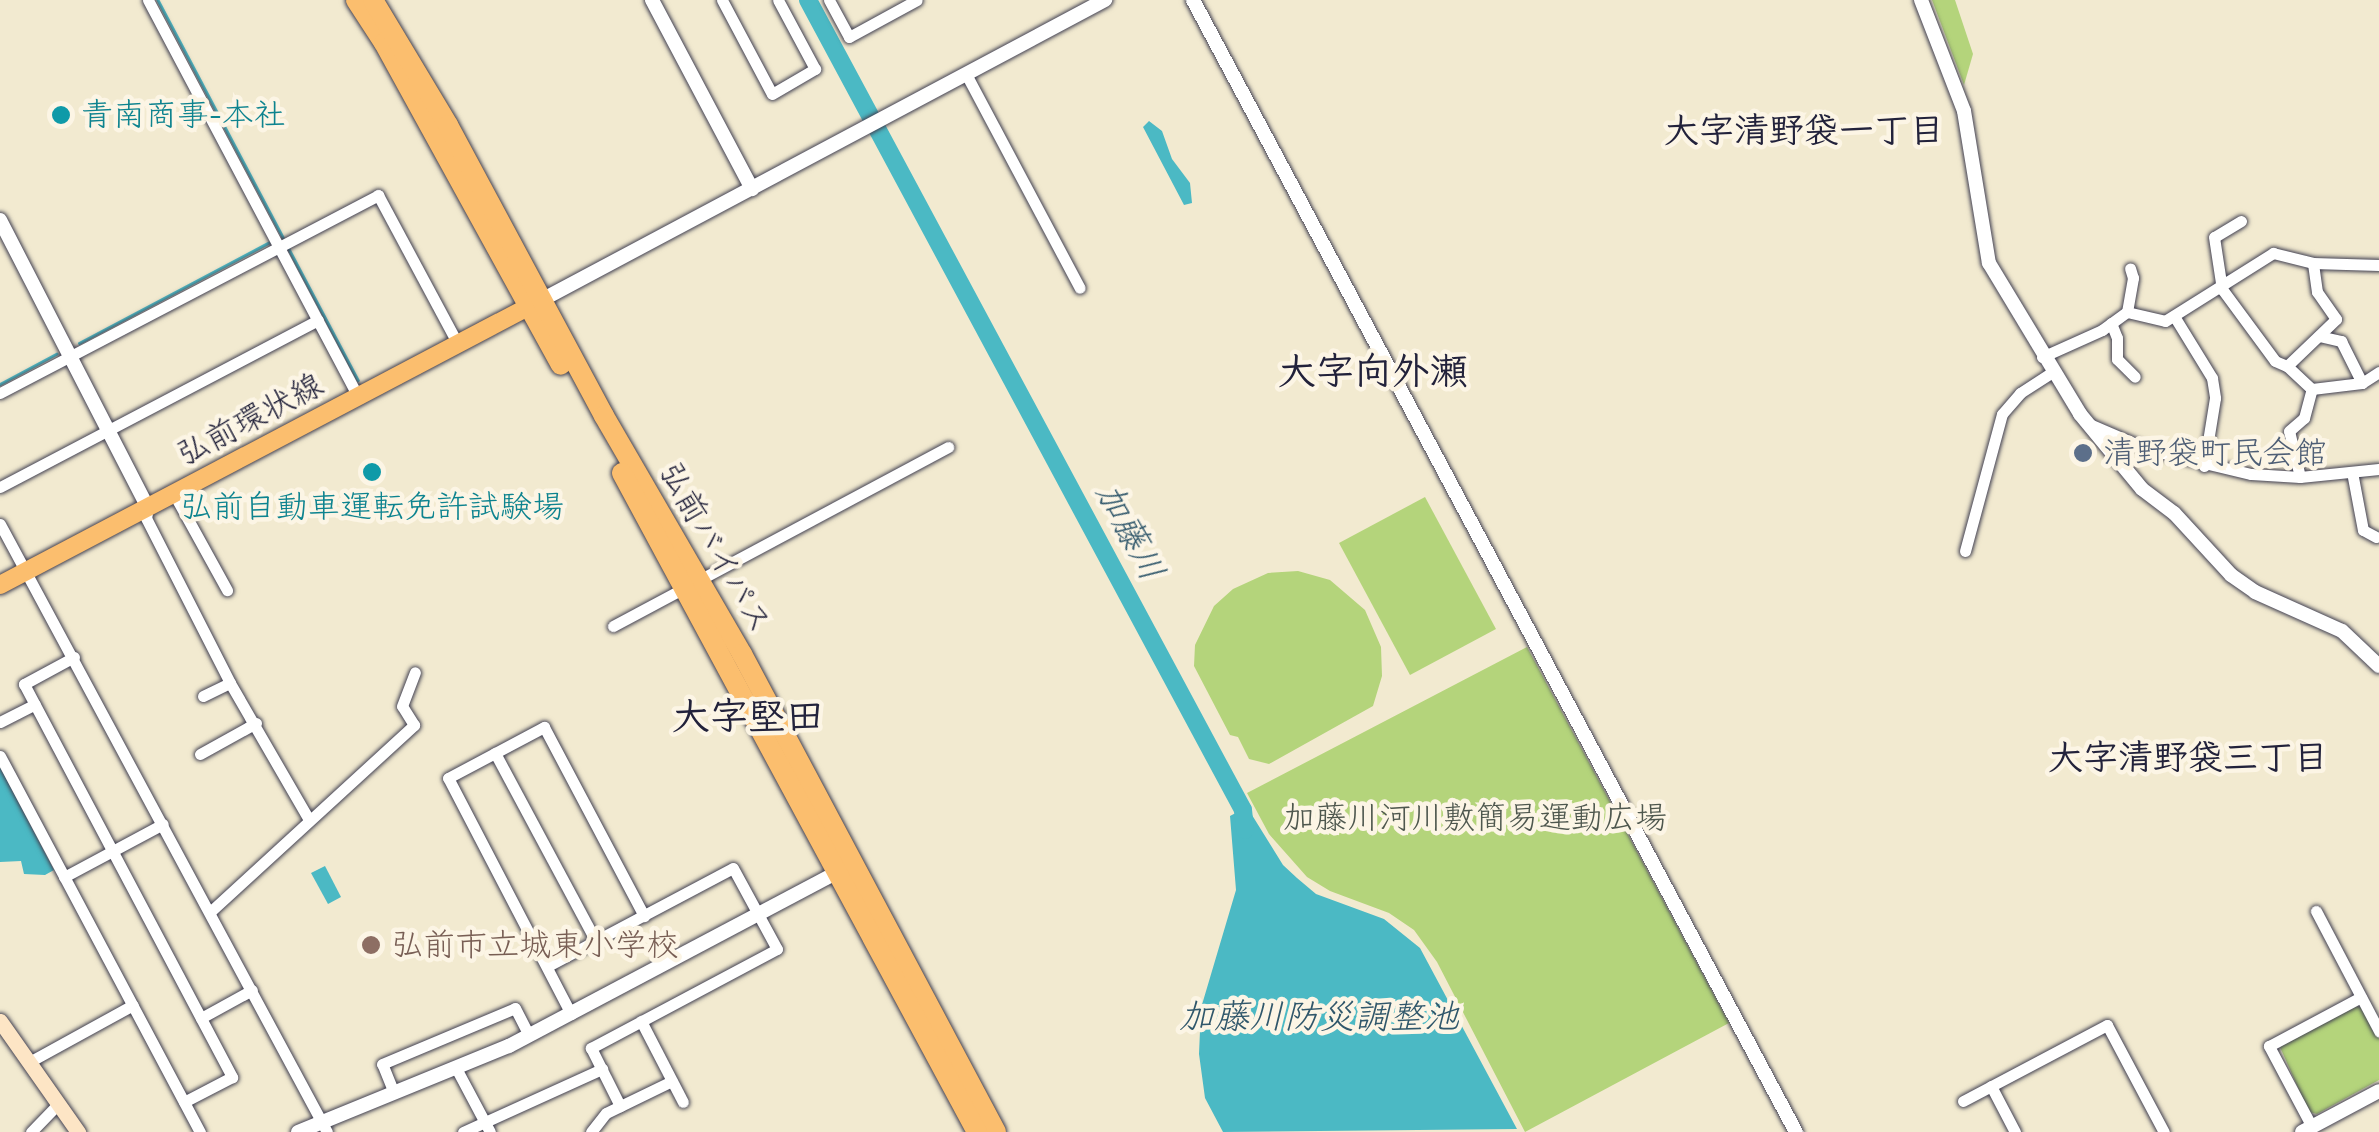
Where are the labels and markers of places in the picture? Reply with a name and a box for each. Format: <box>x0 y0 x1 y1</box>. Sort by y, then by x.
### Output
place label: 青南商事-本社 <box>81 96 286 134</box>
marker: 青南商事-本社 <box>50 104 72 126</box>
place label: 清野袋町民会館 <box>2103 434 2327 472</box>
marker: 清野袋町民会館 <box>2072 442 2094 464</box>
marker: 弘前自動車運転免許試験場 <box>361 461 383 483</box>
place label: 弘前自動車運転免許試験場 <box>180 488 564 526</box>
place label: 弘前市立城東小学校 <box>391 926 679 964</box>
marker: 弘前市立城東小学校 <box>360 934 382 956</box>

